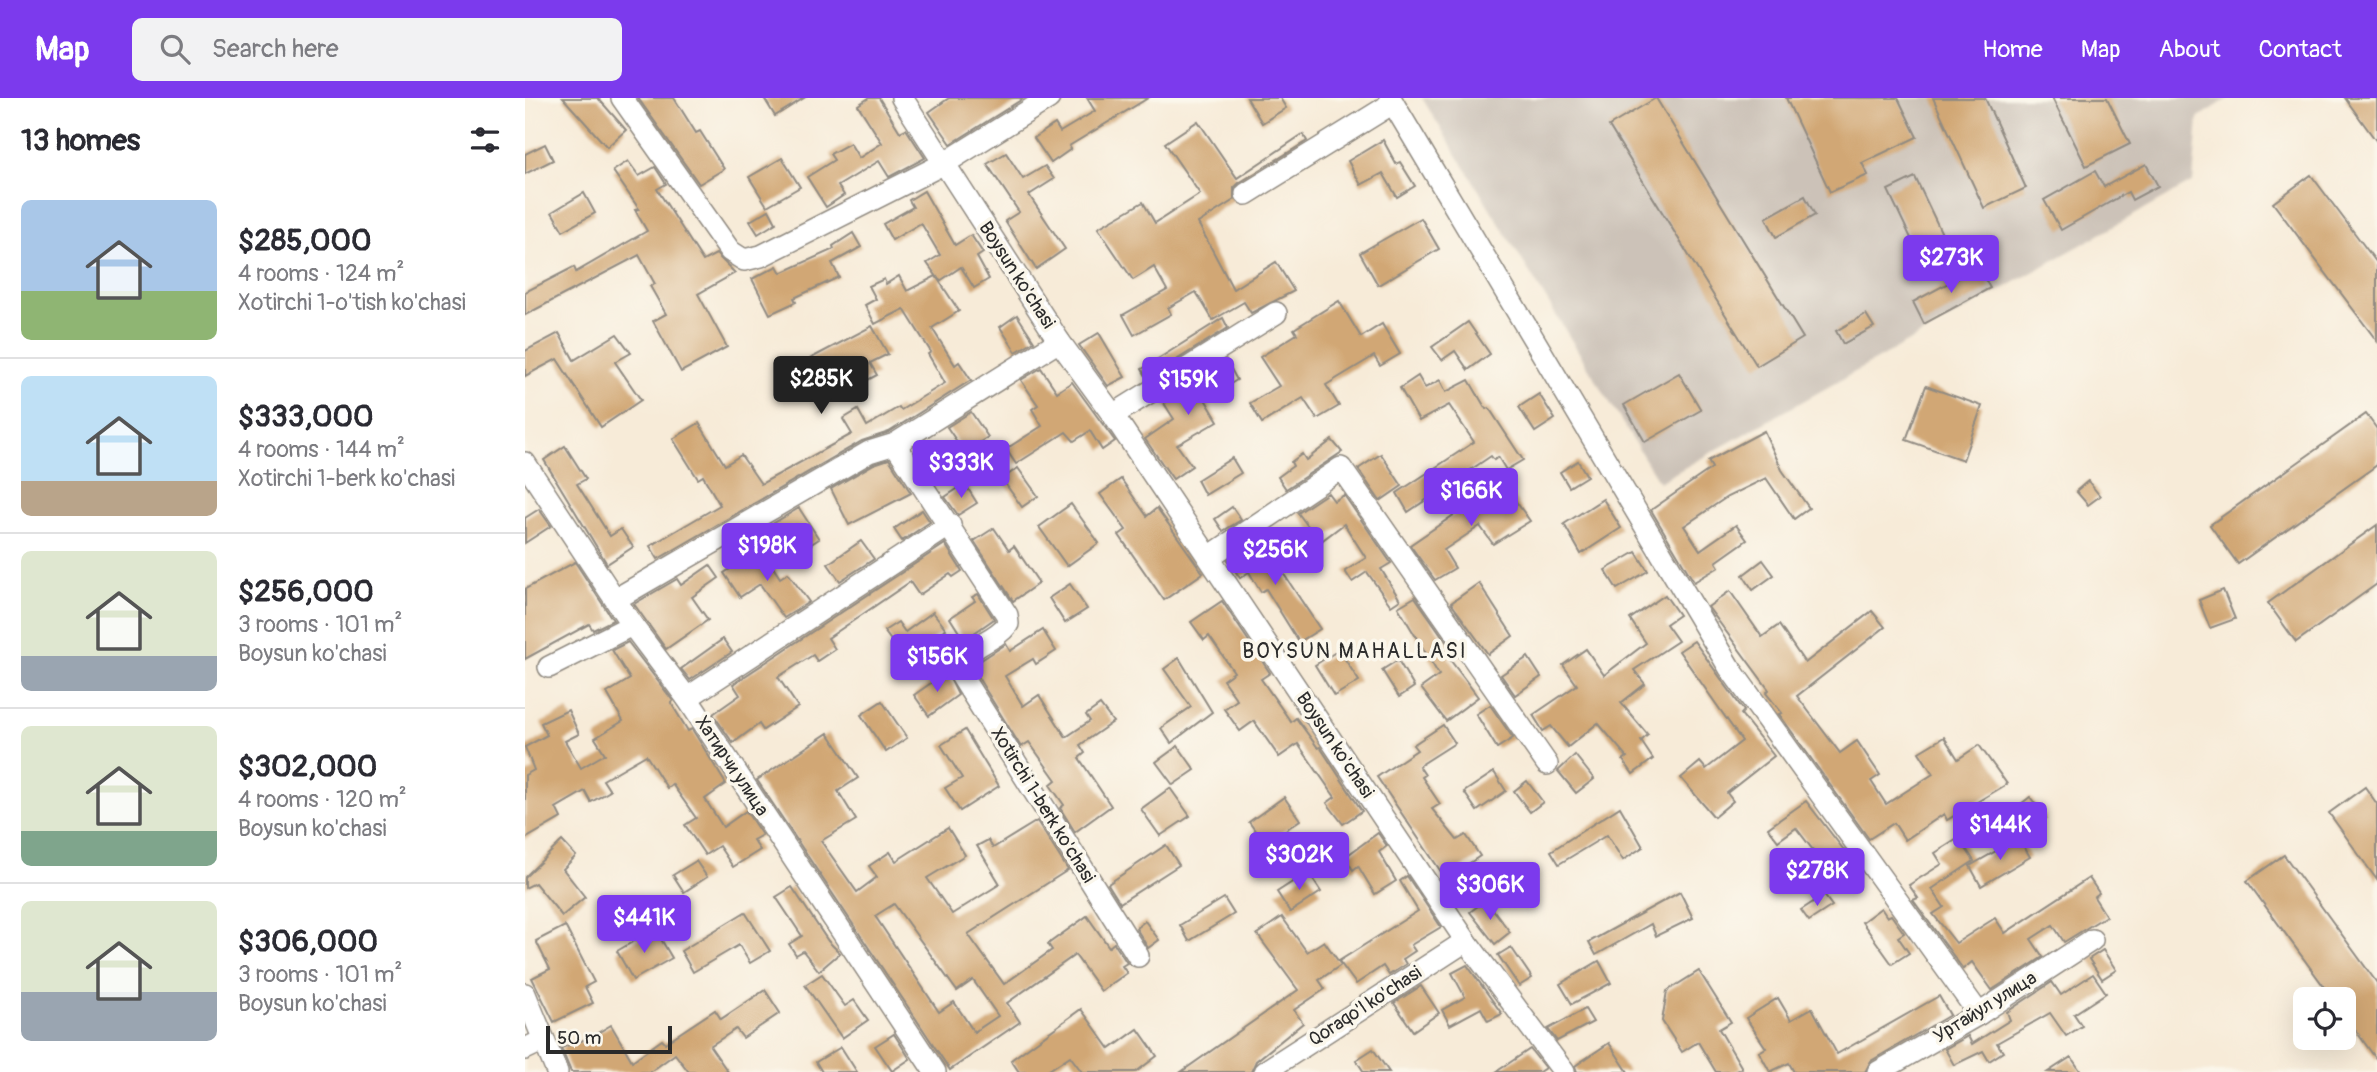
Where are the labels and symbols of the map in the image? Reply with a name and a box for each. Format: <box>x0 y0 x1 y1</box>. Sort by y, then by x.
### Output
street label: Boysun ko'chasi <box>974 217 1060 333</box>
pin: $273K <box>1902 236 2000 295</box>
pin: $285K <box>772 356 870 416</box>
pin: $159K <box>1139 358 1237 417</box>
pin: $333K <box>912 440 1010 500</box>
pin: $166K <box>1422 468 1520 528</box>
pin: $198K <box>718 524 816 583</box>
pin: $256K <box>1226 528 1324 587</box>
pin: $156K <box>888 634 986 694</box>
district label: BOYSUN MAHALLASI <box>1242 638 1468 665</box>
street label: Boysun ko'chasi <box>1291 687 1379 803</box>
street label: Хатирчи улица <box>690 711 774 821</box>
street label: Xotirchi 1-berk ko'chasi <box>985 723 1101 887</box>
pin: $144K <box>1951 802 2049 862</box>
pin: $302K <box>1250 832 1348 892</box>
pin: $278K <box>1768 848 1866 908</box>
pin: $306K <box>1441 862 1539 922</box>
pin: $441K <box>595 896 693 955</box>
street label: Qoraqo'l ko'chasi <box>1304 961 1426 1051</box>
street label: Уртайул улица <box>1929 966 2041 1048</box>
scale bar <box>546 1023 672 1055</box>

